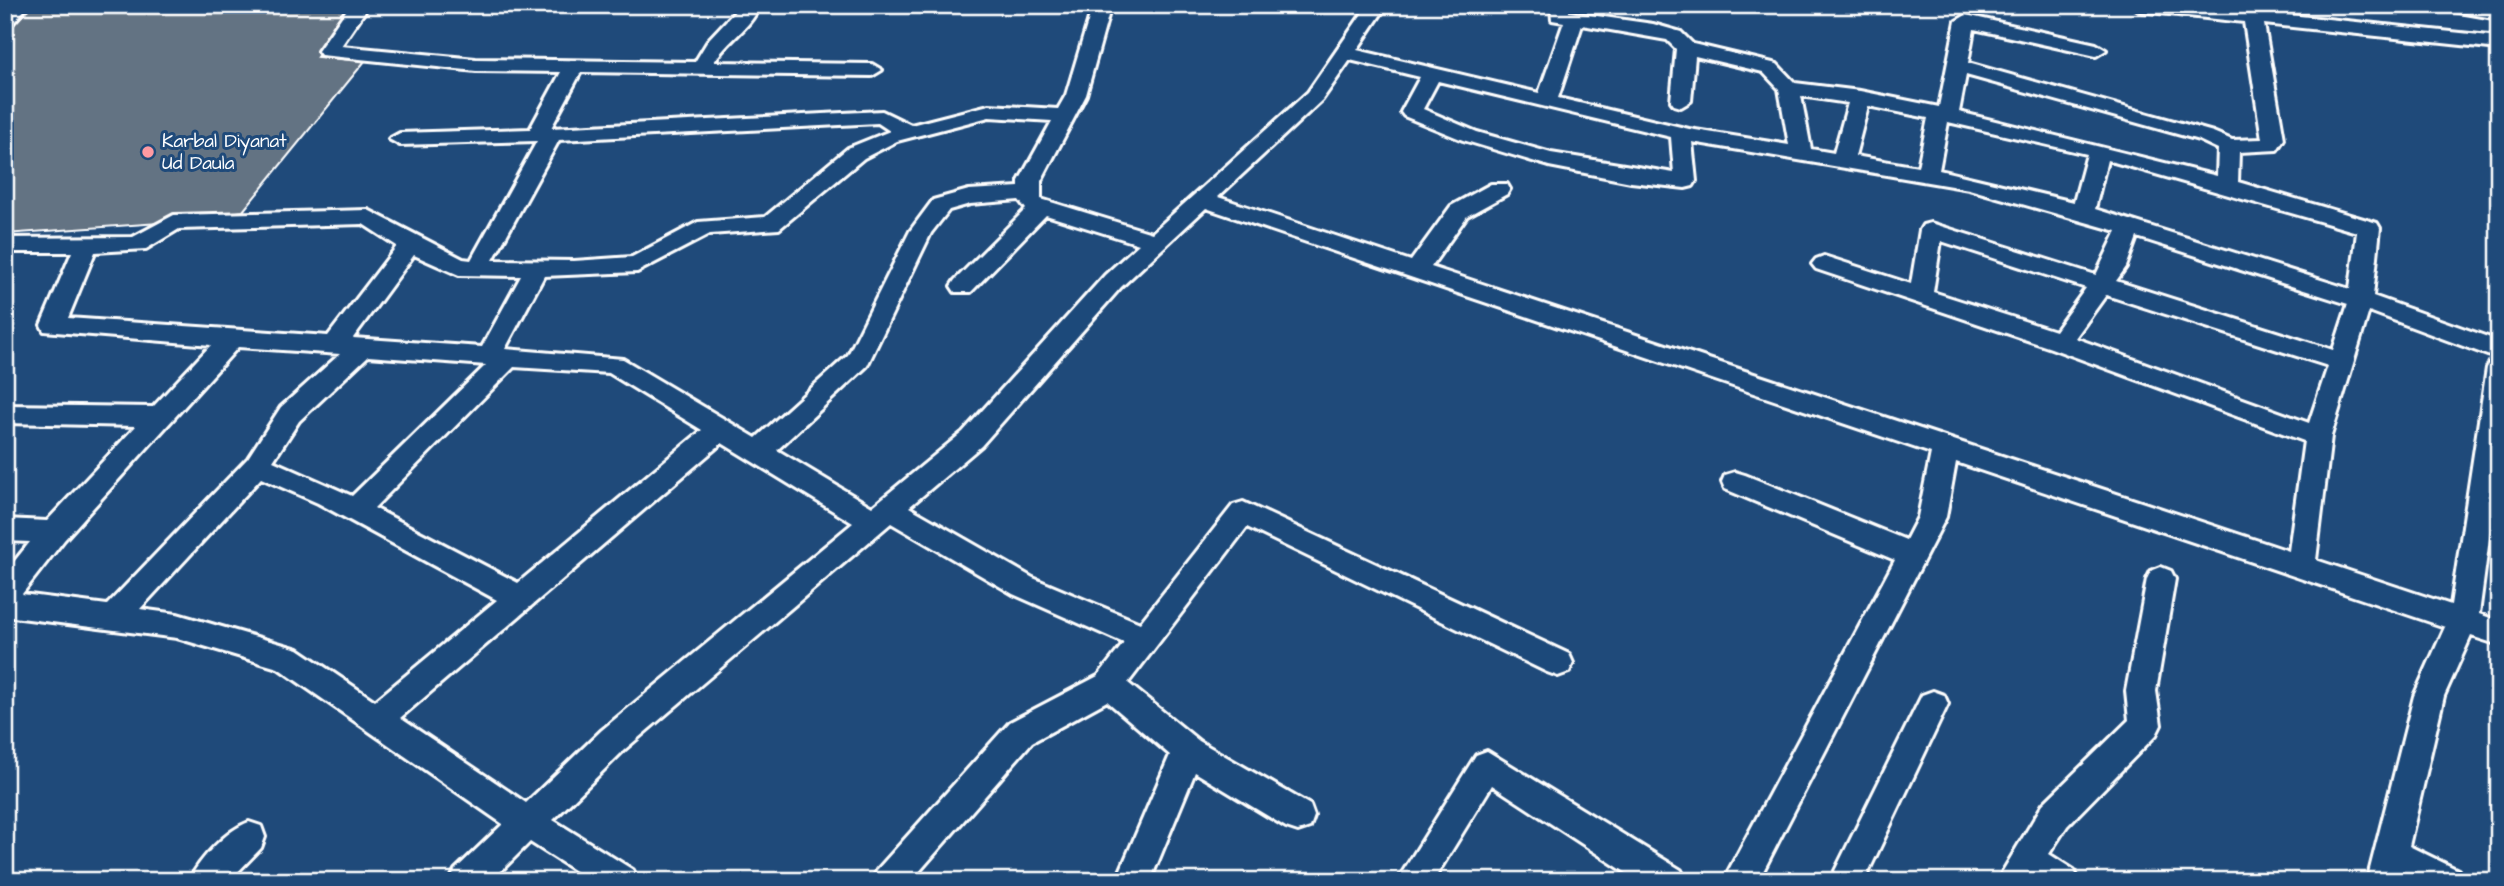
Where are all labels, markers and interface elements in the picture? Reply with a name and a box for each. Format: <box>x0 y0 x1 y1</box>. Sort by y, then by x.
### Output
place label: Karbal Diyanat Ud Daula <box>162 128 287 177</box>
marker: Karbal Diyanat Ud Daula <box>140 144 156 160</box>

